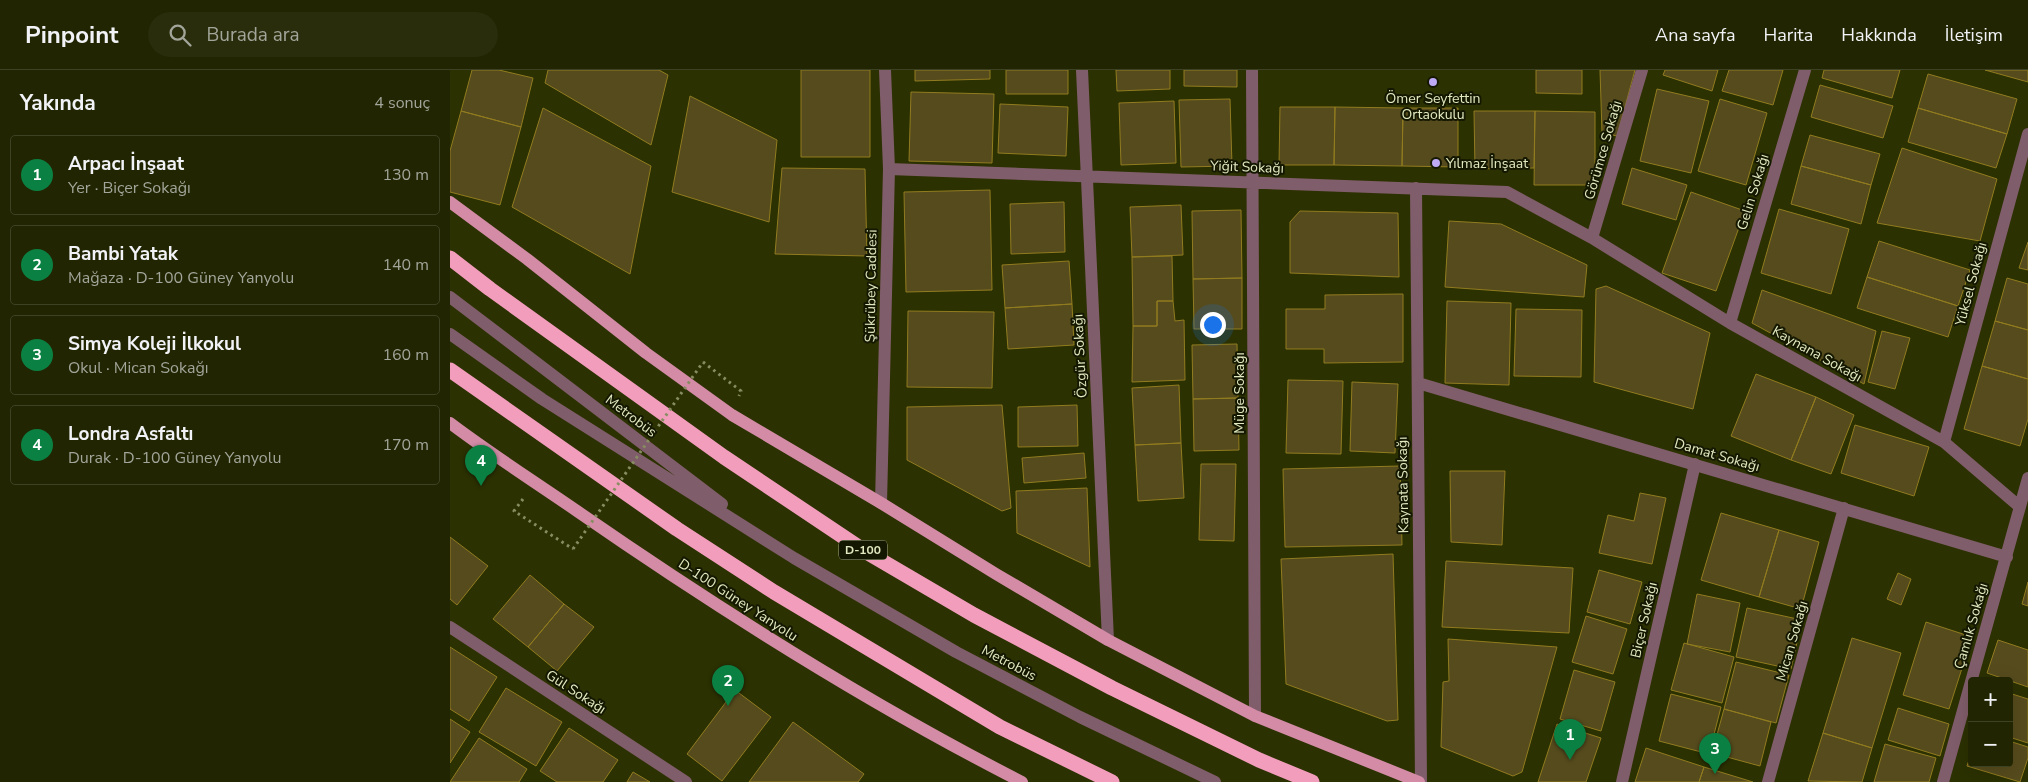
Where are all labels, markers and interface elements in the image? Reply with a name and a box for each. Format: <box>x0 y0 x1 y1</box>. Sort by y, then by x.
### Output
search box <box>148 12 498 57</box>
text: Pinpoint <box>25 19 118 51</box>
icon: search <box>166 21 194 49</box>
text: Burada ara <box>206 22 300 48</box>
text: Ana sayfa <box>1655 23 1735 47</box>
text: Harita <box>1763 23 1813 47</box>
text: Hakkında <box>1841 23 1917 47</box>
text: İletişim <box>1945 23 2003 47</box>
marker: Ömer Seyfettin Ortaokulu <box>1427 76 1439 88</box>
text: Yakında <box>20 89 96 117</box>
place label: Ömer Seyfettin Ortaokulu <box>1386 89 1480 124</box>
text: 4 sonuç <box>374 92 430 114</box>
street label: Görümce Sokağı <box>1580 98 1626 202</box>
text: Arpacı İnşaat <box>68 151 184 177</box>
street label: Gelin Sokağı <box>1732 152 1774 232</box>
place label: Yılmaz İnşaat <box>1445 154 1528 173</box>
street label: Yiğit Sokağı <box>1209 156 1284 178</box>
marker: Yılmaz İnşaat <box>1430 157 1442 169</box>
text: 1 <box>32 164 42 186</box>
text: 130 m <box>382 164 429 186</box>
text: Yer · Biçer Sokağı <box>68 177 191 199</box>
street label: Şükrübey Caddesi <box>861 229 881 343</box>
street label: Yüksel Sokağı <box>1950 240 1991 329</box>
text: Bambi Yatak <box>68 241 178 267</box>
text: 2 <box>32 254 42 276</box>
text: 140 m <box>382 254 429 276</box>
text: Mağaza · D-100 Güney Yanyolu <box>68 267 294 289</box>
your location <box>1200 312 1226 338</box>
street label: Özgür Sokağı <box>1068 314 1092 398</box>
street label: Kaynana Sokağı <box>1769 321 1865 387</box>
text: Simya Koleji İlkokul <box>68 331 241 357</box>
text: 3 <box>32 344 42 366</box>
text: 160 m <box>382 344 429 366</box>
street label: Müge Sokağı <box>1230 352 1249 434</box>
text: Okul · Mican Sokağı <box>68 357 209 379</box>
street label: Metrobüs <box>601 390 661 442</box>
text: Londra Asfaltı <box>68 421 193 447</box>
text: 4 <box>32 434 42 456</box>
text: 170 m <box>382 434 429 456</box>
street label: Damat Sokağı <box>1672 434 1762 476</box>
street label: Kaynata Sokağı <box>1393 436 1413 534</box>
pin: 4 <box>465 445 497 486</box>
text: Durak · D-100 Güney Yanyolu <box>68 447 281 469</box>
road number: D-100 <box>839 540 887 560</box>
street label: D-100 Güney Yanyolu <box>675 554 801 646</box>
street label: Biçer Sokağı <box>1626 580 1662 660</box>
street label: Çamlık Sokağı <box>1950 581 1992 671</box>
street label: Mican Sokağı <box>1771 599 1813 683</box>
street label: Metrobüs <box>978 641 1040 686</box>
pin: 2 <box>712 665 744 706</box>
street label: Gül Sokağı <box>542 666 610 718</box>
map controls <box>1968 677 2013 767</box>
button: + <box>1968 677 2013 722</box>
pin: 1 <box>1554 719 1586 760</box>
button: − <box>1968 722 2013 767</box>
pin: 3 <box>1699 733 1731 774</box>

